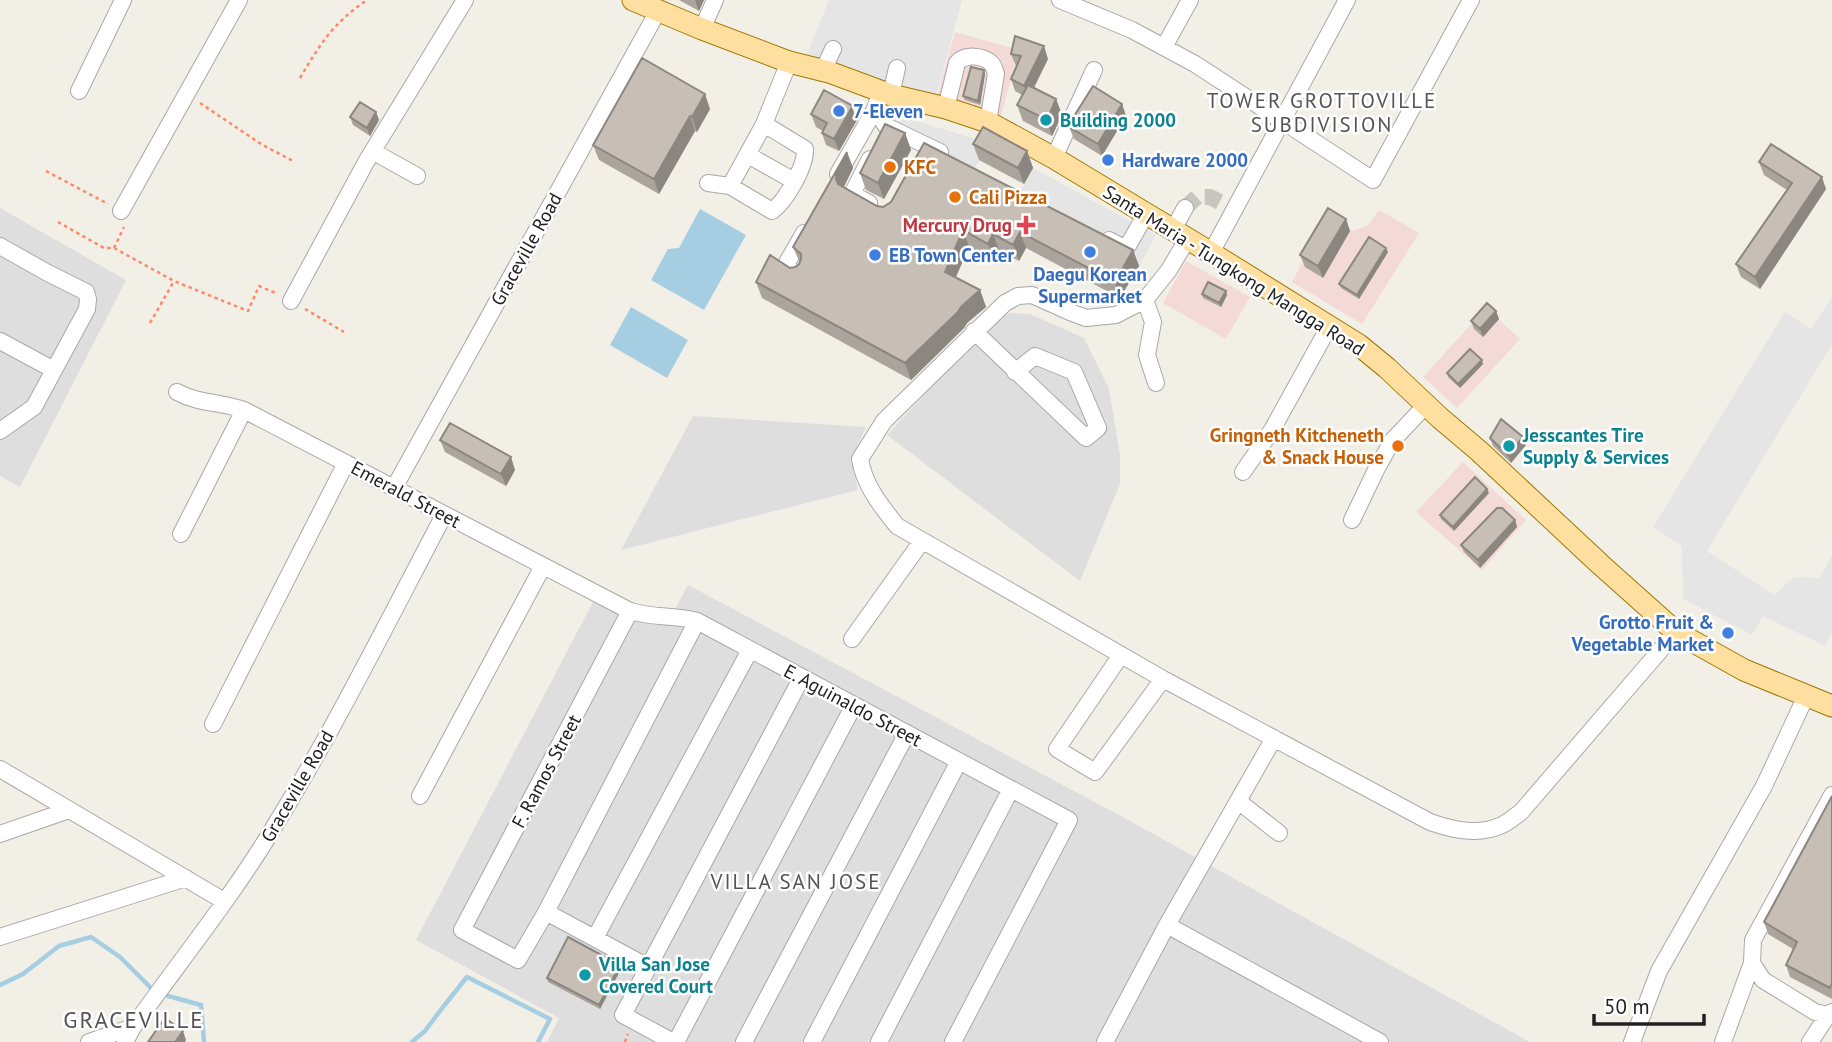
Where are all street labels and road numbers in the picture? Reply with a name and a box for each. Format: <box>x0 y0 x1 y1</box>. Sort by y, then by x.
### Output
street label: Santa Maria - Tungkong Mangga Road <box>1099 179 1369 361</box>
street label: Graceville Road <box>485 188 567 310</box>
street label: Emerald Street <box>347 455 465 533</box>
street label: E. Aguinaldo Street <box>780 658 927 752</box>
street label: F. Ramos Street <box>506 710 586 832</box>
street label: Graceville Road <box>255 726 339 846</box>

